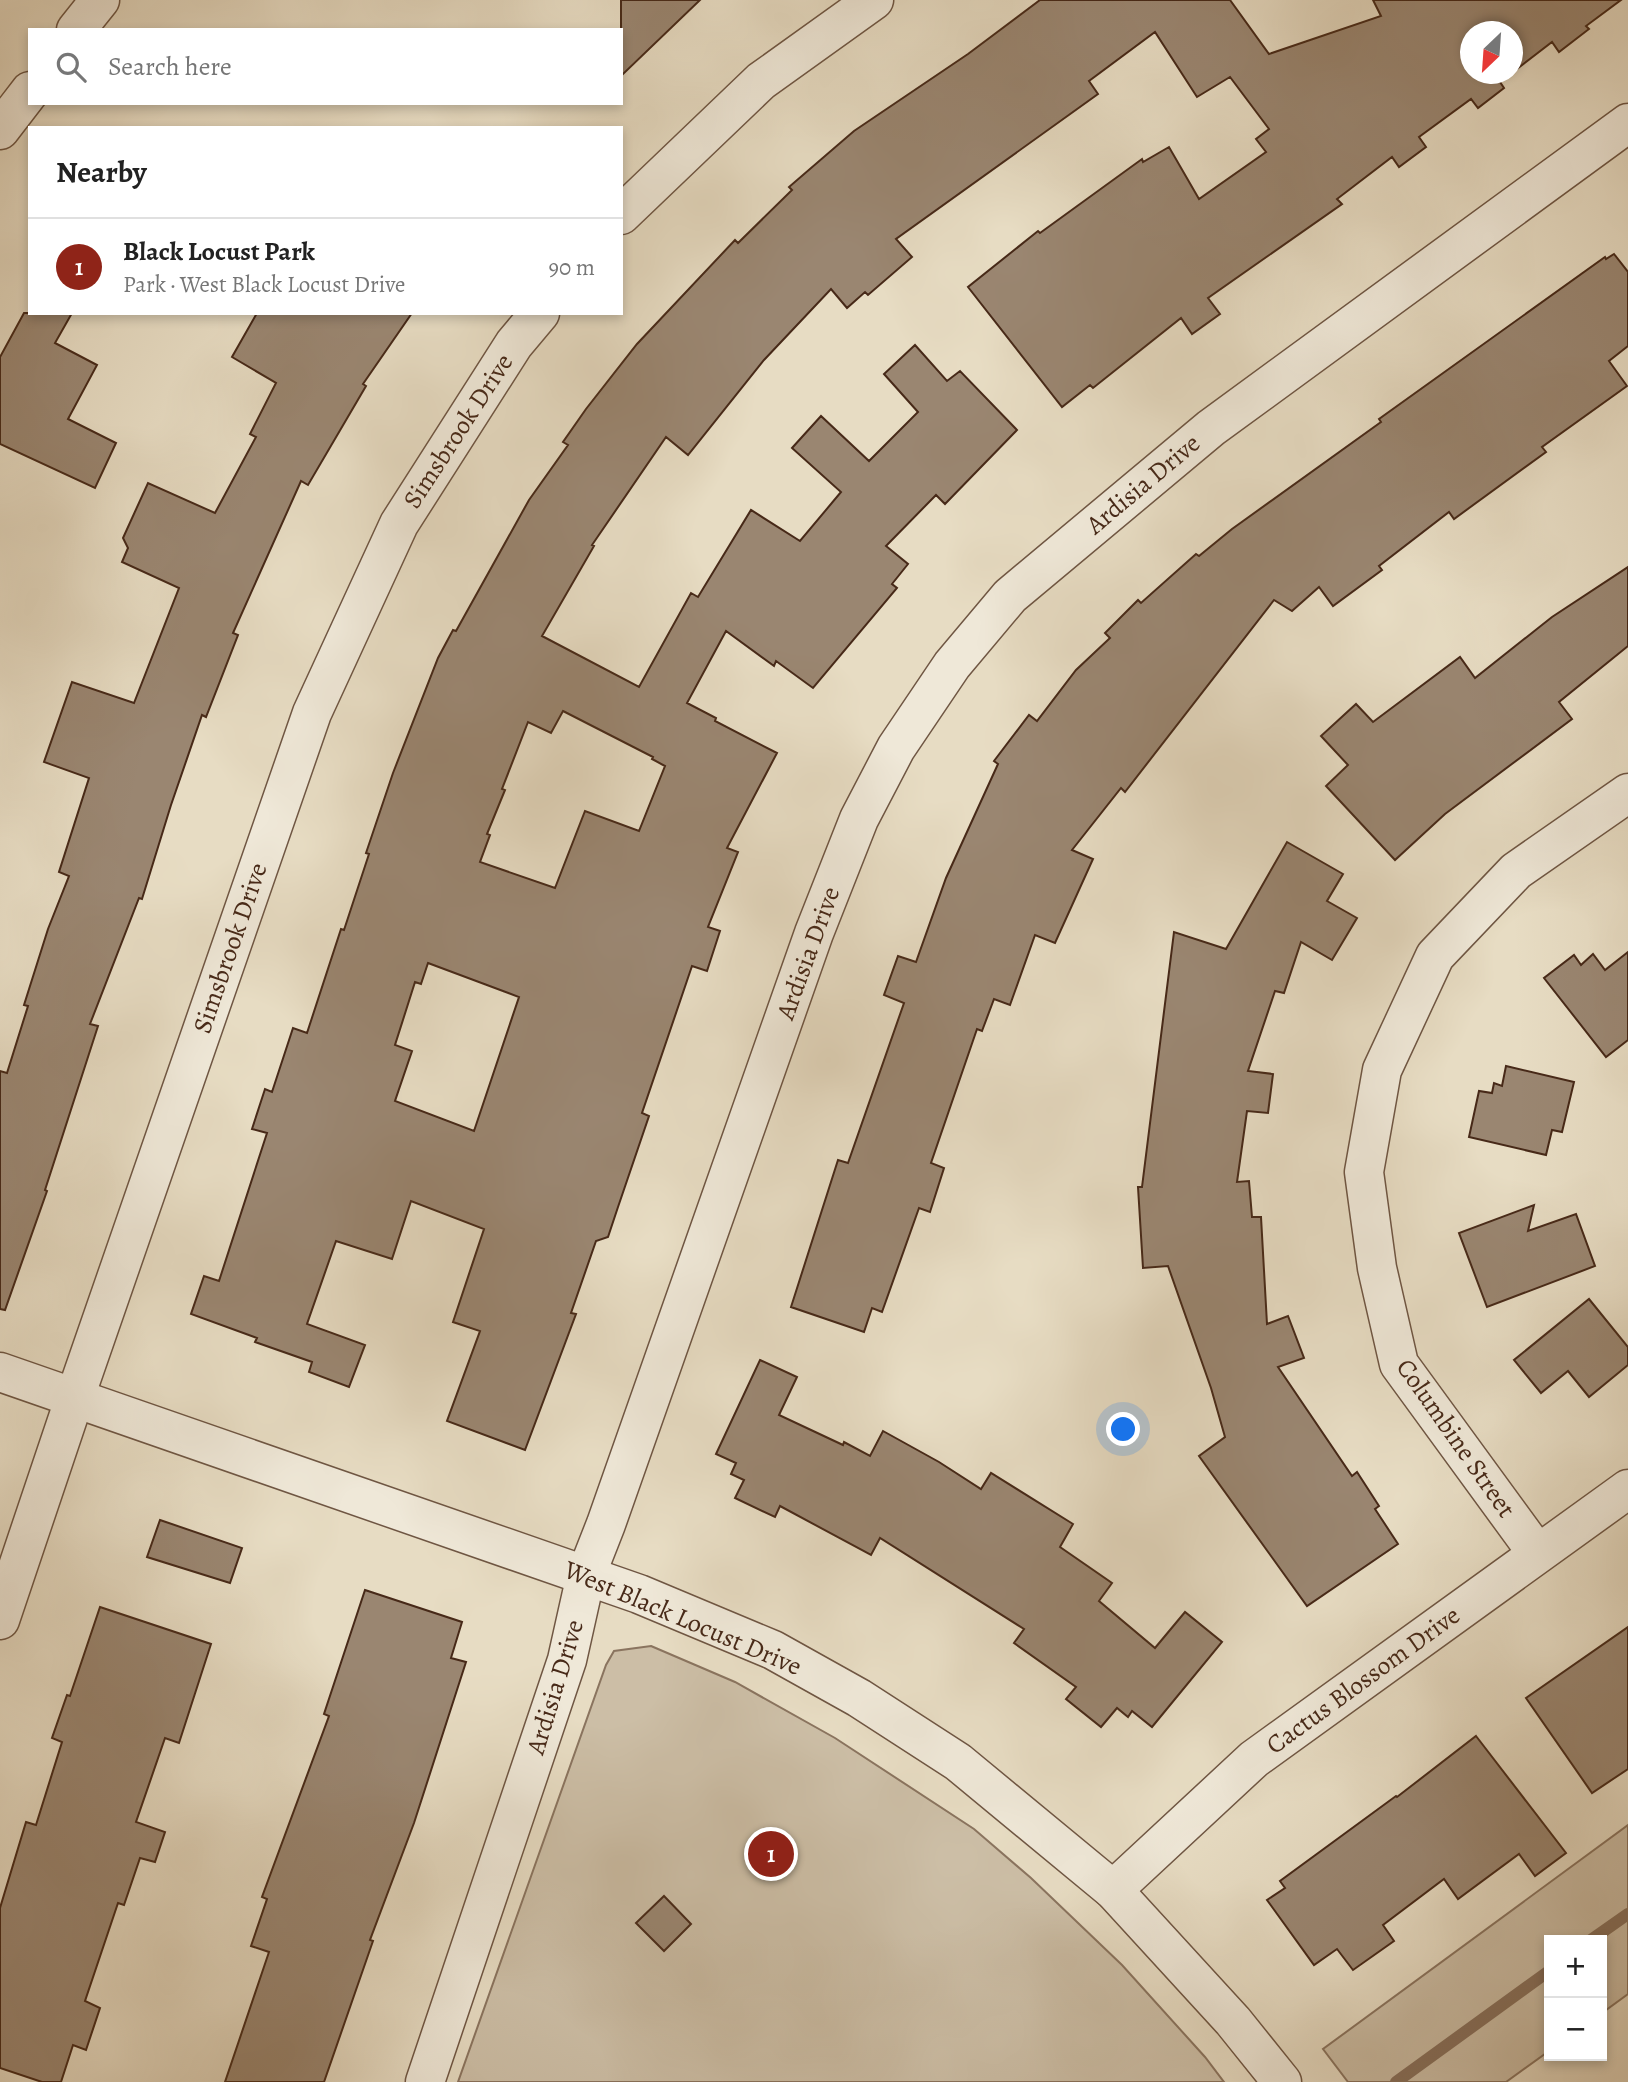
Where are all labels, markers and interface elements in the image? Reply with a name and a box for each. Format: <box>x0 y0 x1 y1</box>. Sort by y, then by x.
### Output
north arrow <box>1460 21 1523 84</box>
search box <box>28 28 623 105</box>
icon: search <box>52 48 90 86</box>
text: Search here <box>108 49 232 84</box>
text: Nearby <box>56 152 147 192</box>
text: Black Locust Park <box>123 234 315 269</box>
text: 1 <box>75 252 83 283</box>
text: 90 m <box>549 252 595 283</box>
text: Park · West Black Locust Drive <box>123 269 405 300</box>
street label: Simsbrook Drive <box>395 347 521 515</box>
street label: Ardisia Drive <box>1078 426 1208 543</box>
street label: Simsbrook Drive <box>184 858 276 1038</box>
street label: Ardisia Drive <box>767 882 848 1025</box>
street label: Columbine Street <box>1388 1352 1524 1525</box>
your location <box>1106 1412 1140 1446</box>
street label: West Black Locust Drive <box>558 1552 807 1684</box>
street label: Cactus Blossom Drive <box>1259 1598 1467 1762</box>
street label: Ardisia Drive <box>518 1615 592 1760</box>
pin: 1 <box>748 1828 794 1880</box>
map controls <box>1544 1935 1607 2061</box>
button: + <box>1544 1935 1607 1998</box>
button: − <box>1544 1998 1607 2061</box>

